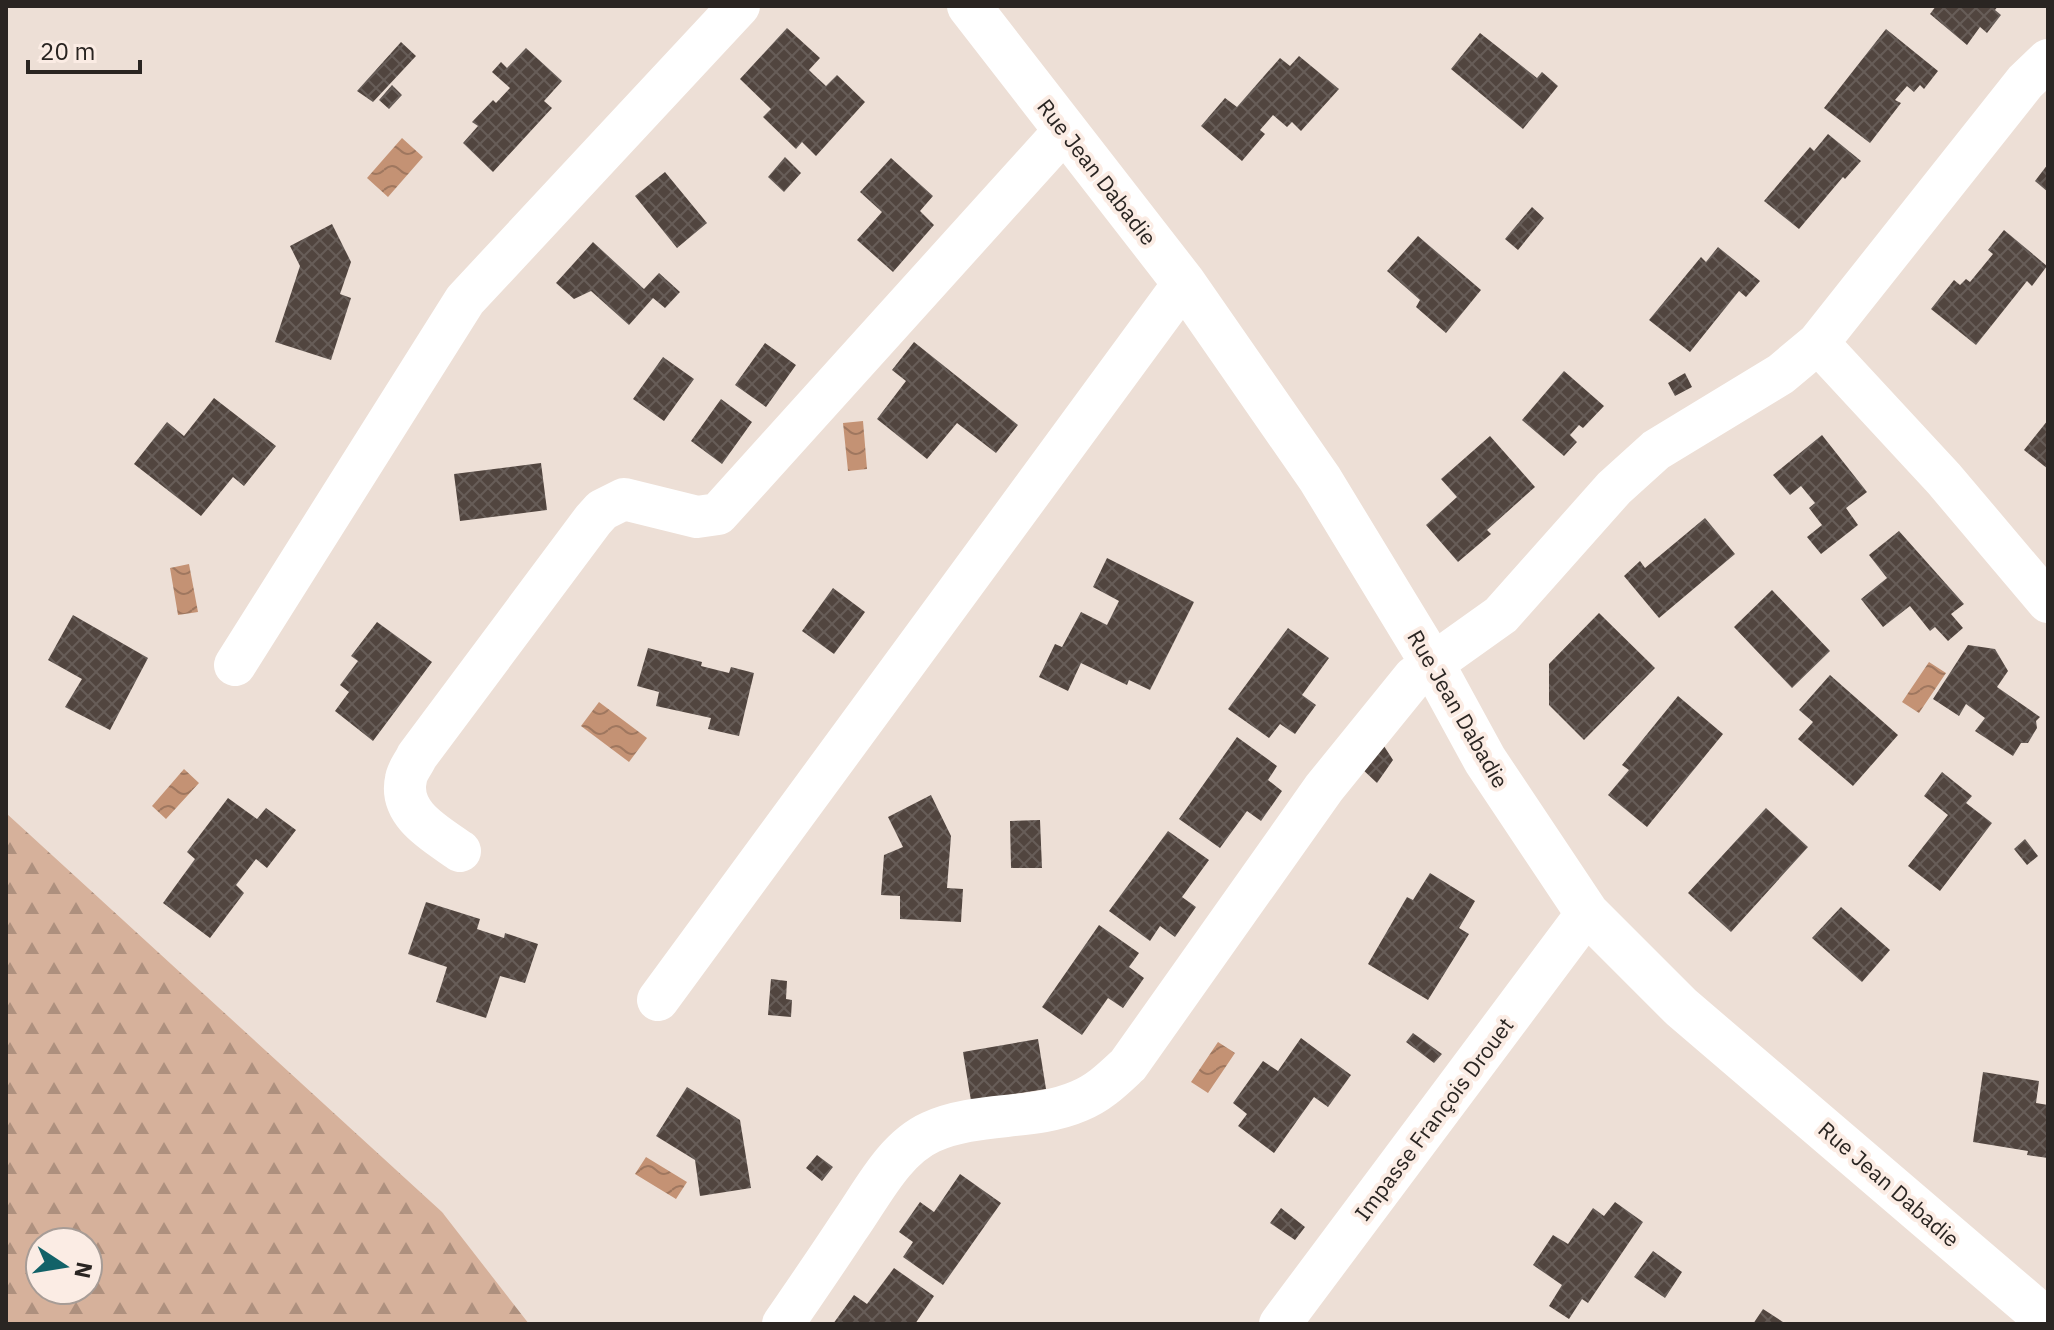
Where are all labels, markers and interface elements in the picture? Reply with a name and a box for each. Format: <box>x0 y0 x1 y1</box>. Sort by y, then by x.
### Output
scale bar <box>28 24 140 74</box>
text: 20 m <box>40 35 95 67</box>
street label: Rue Jean Dabadie <box>1031 93 1164 251</box>
street label: Rue Jean Dabadie <box>1401 624 1515 793</box>
street label: Impasse François Drouet <box>1348 1011 1520 1226</box>
street label: Rue Jean Dabadie <box>1813 1114 1966 1253</box>
north arrow <box>24 1226 104 1306</box>
text: N <box>68 1259 100 1281</box>

